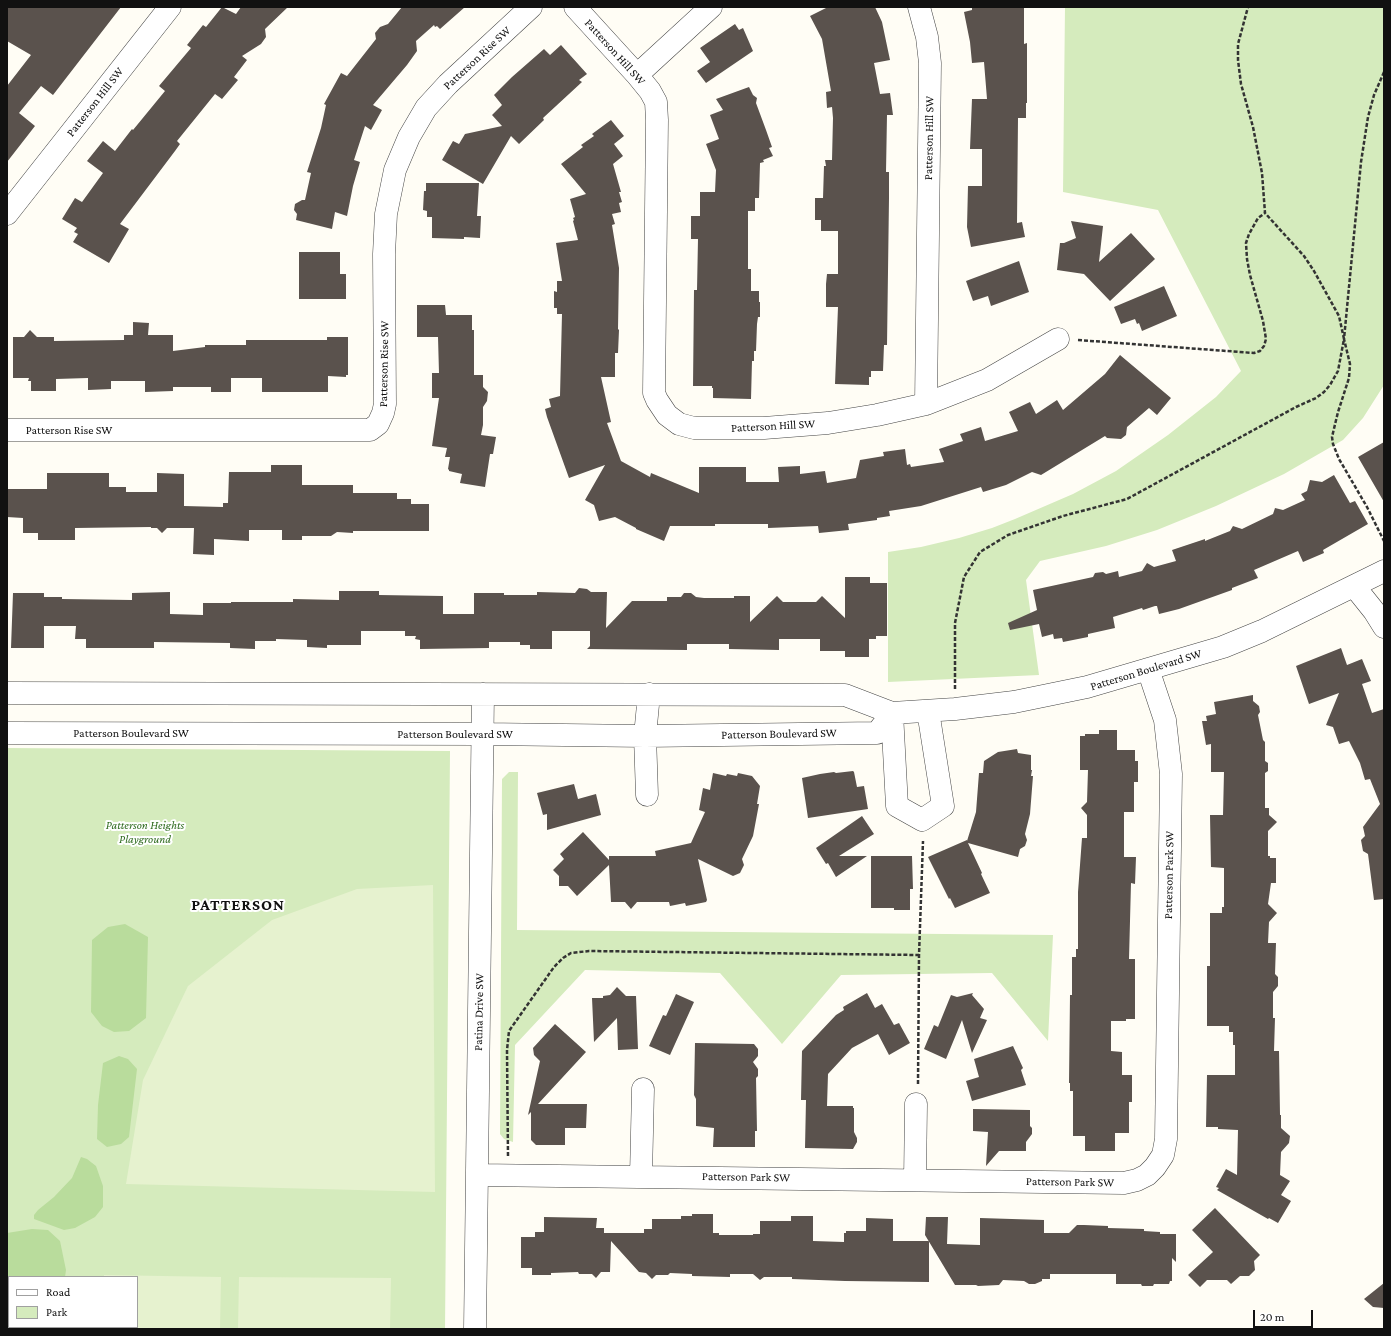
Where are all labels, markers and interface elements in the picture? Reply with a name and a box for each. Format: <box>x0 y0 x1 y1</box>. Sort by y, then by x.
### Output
street label: Patterson Hill SW <box>581 16 649 88</box>
street label: Patterson Rise SW <box>440 23 514 93</box>
street label: Patterson Hill SW <box>63 64 127 140</box>
street label: Patterson Hill SW <box>921 96 937 180</box>
street label: Patterson Rise SW <box>376 321 392 407</box>
street label: Patterson Hill SW <box>731 417 815 435</box>
street label: Patterson Rise SW <box>26 423 112 437</box>
street label: Patterson Boulevard SW <box>1089 646 1203 694</box>
street label: Patterson Boulevard SW <box>73 726 189 740</box>
street label: Patterson Boulevard SW <box>721 726 837 742</box>
street label: Patterson Boulevard SW <box>397 727 513 741</box>
park label: Patterson Heights Playground <box>106 818 184 846</box>
street label: Patterson Park SW <box>1161 831 1177 919</box>
district label: PATTERSON <box>191 895 285 915</box>
street label: Patina Drive SW <box>471 973 487 1051</box>
street label: Patterson Park SW <box>702 1169 790 1185</box>
street label: Patterson Park SW <box>1026 1174 1114 1190</box>
legend <box>8 1276 138 1328</box>
text: Road <box>46 1285 70 1299</box>
scale bar <box>1255 1302 1315 1328</box>
text: Park <box>46 1305 67 1319</box>
text: 20 m <box>1260 1310 1284 1324</box>

